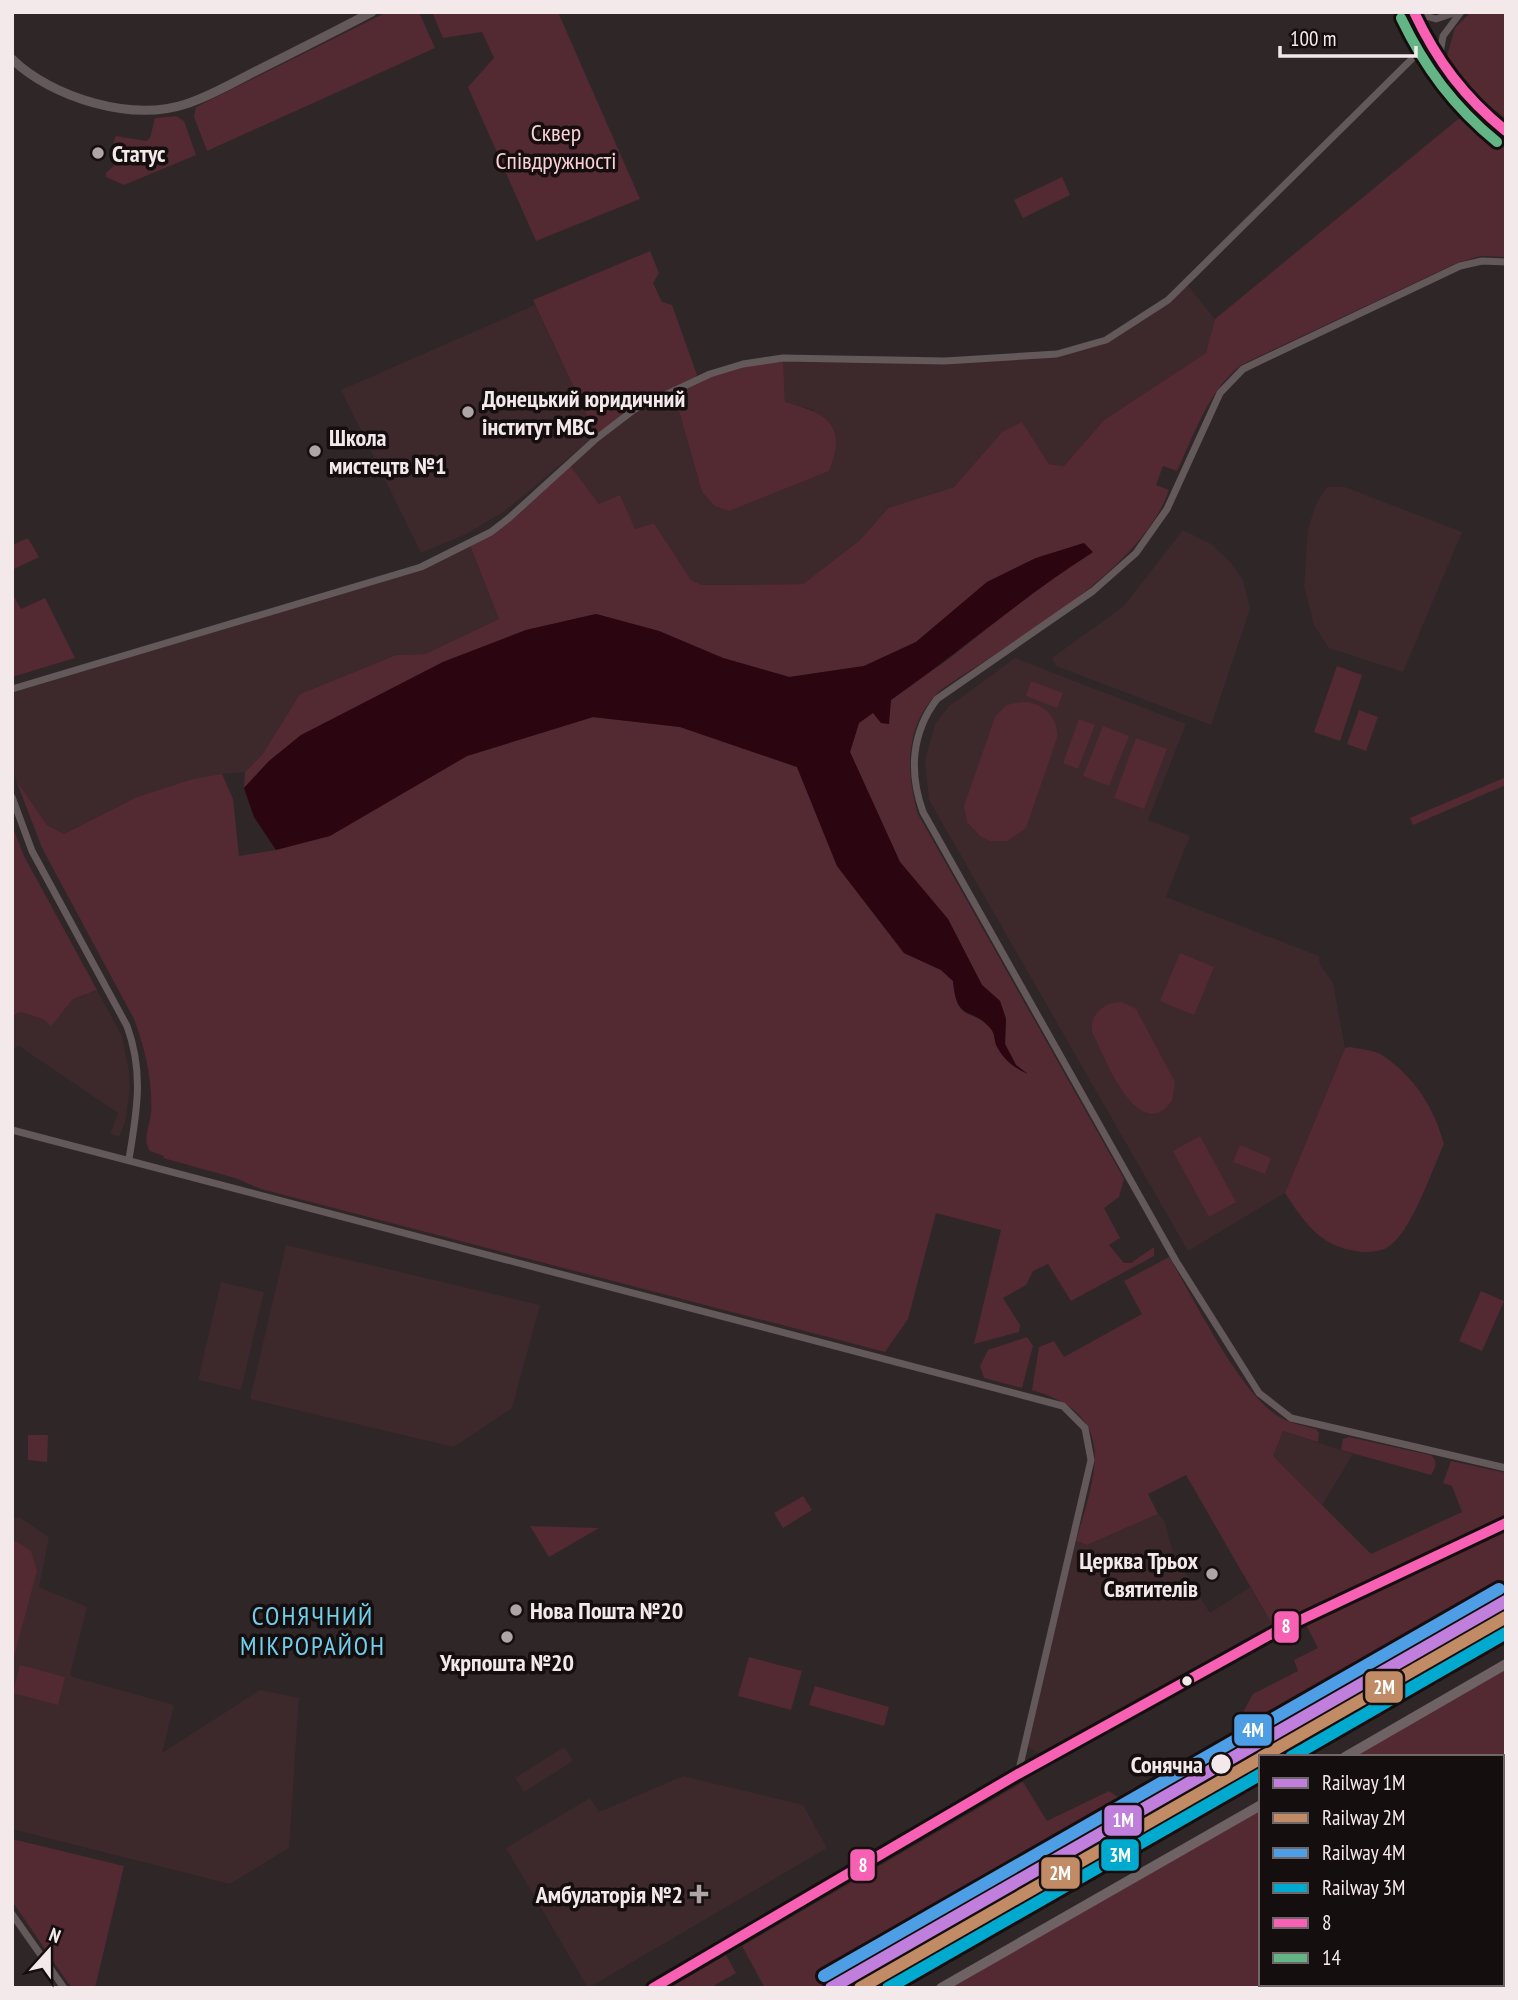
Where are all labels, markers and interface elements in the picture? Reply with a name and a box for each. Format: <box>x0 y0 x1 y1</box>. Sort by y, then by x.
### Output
scale bar <box>1280 14 1416 58</box>
text: 100 m <box>1290 25 1336 52</box>
park label: Сквер Співдружності <box>496 117 616 176</box>
place label: Статус <box>112 138 166 169</box>
marker: Статус <box>90 145 106 161</box>
place label: Донецький юридичний інститут МВС <box>482 383 685 442</box>
marker: Донецький юридичний інститут МВС <box>460 404 476 420</box>
place label: Школа мистецтв №1 <box>329 422 446 481</box>
marker: Школа мистецтв №1 <box>307 443 323 459</box>
place label: Церква Трьох Святителів <box>1079 1545 1198 1604</box>
marker: Церква Трьох Святителів <box>1204 1566 1220 1582</box>
place label: Нова Пошта №20 <box>530 1595 683 1626</box>
district label: СОНЯЧНИЙ МІКРОРАЙОН <box>240 1599 386 1662</box>
marker: Нова Пошта №20 <box>508 1602 524 1618</box>
line badge: 8 <box>1273 1610 1300 1644</box>
text: 8 <box>1281 1614 1291 1638</box>
marker: Укрпошта №20 <box>499 1629 515 1645</box>
place label: Укрпошта №20 <box>439 1647 574 1678</box>
line badge: 2М <box>1364 1670 1404 1704</box>
unlabelled marker <box>1180 1674 1194 1688</box>
text: 2М <box>1373 1675 1395 1699</box>
line badge: 4М <box>1233 1713 1273 1747</box>
text: 4М <box>1242 1718 1264 1742</box>
place label: Сонячна <box>1131 1749 1203 1780</box>
marker: Сонячна <box>1209 1752 1233 1776</box>
legend <box>1259 1755 1504 1986</box>
text: Railway 1М <box>1322 1769 1405 1796</box>
line badge: 1М <box>1103 1804 1143 1837</box>
text: Railway 2М <box>1322 1804 1405 1831</box>
text: 1М <box>1112 1808 1134 1832</box>
line badge: 3М <box>1100 1838 1140 1872</box>
text: Railway 4М <box>1322 1839 1405 1866</box>
text: 3М <box>1109 1843 1131 1867</box>
line badge: 8 <box>849 1848 876 1882</box>
text: 8 <box>858 1853 868 1877</box>
line badge: 2М <box>1040 1856 1081 1890</box>
text: 2М <box>1049 1861 1071 1885</box>
text: Railway 3М <box>1322 1874 1405 1901</box>
place label: Амбулаторія №2 <box>535 1879 683 1910</box>
marker: Амбулаторія №2 <box>689 1884 709 1904</box>
text: 8 <box>1322 1909 1331 1936</box>
north arrow <box>14 1916 84 1986</box>
text: N <box>46 1922 64 1948</box>
text: 14 <box>1322 1944 1341 1971</box>

